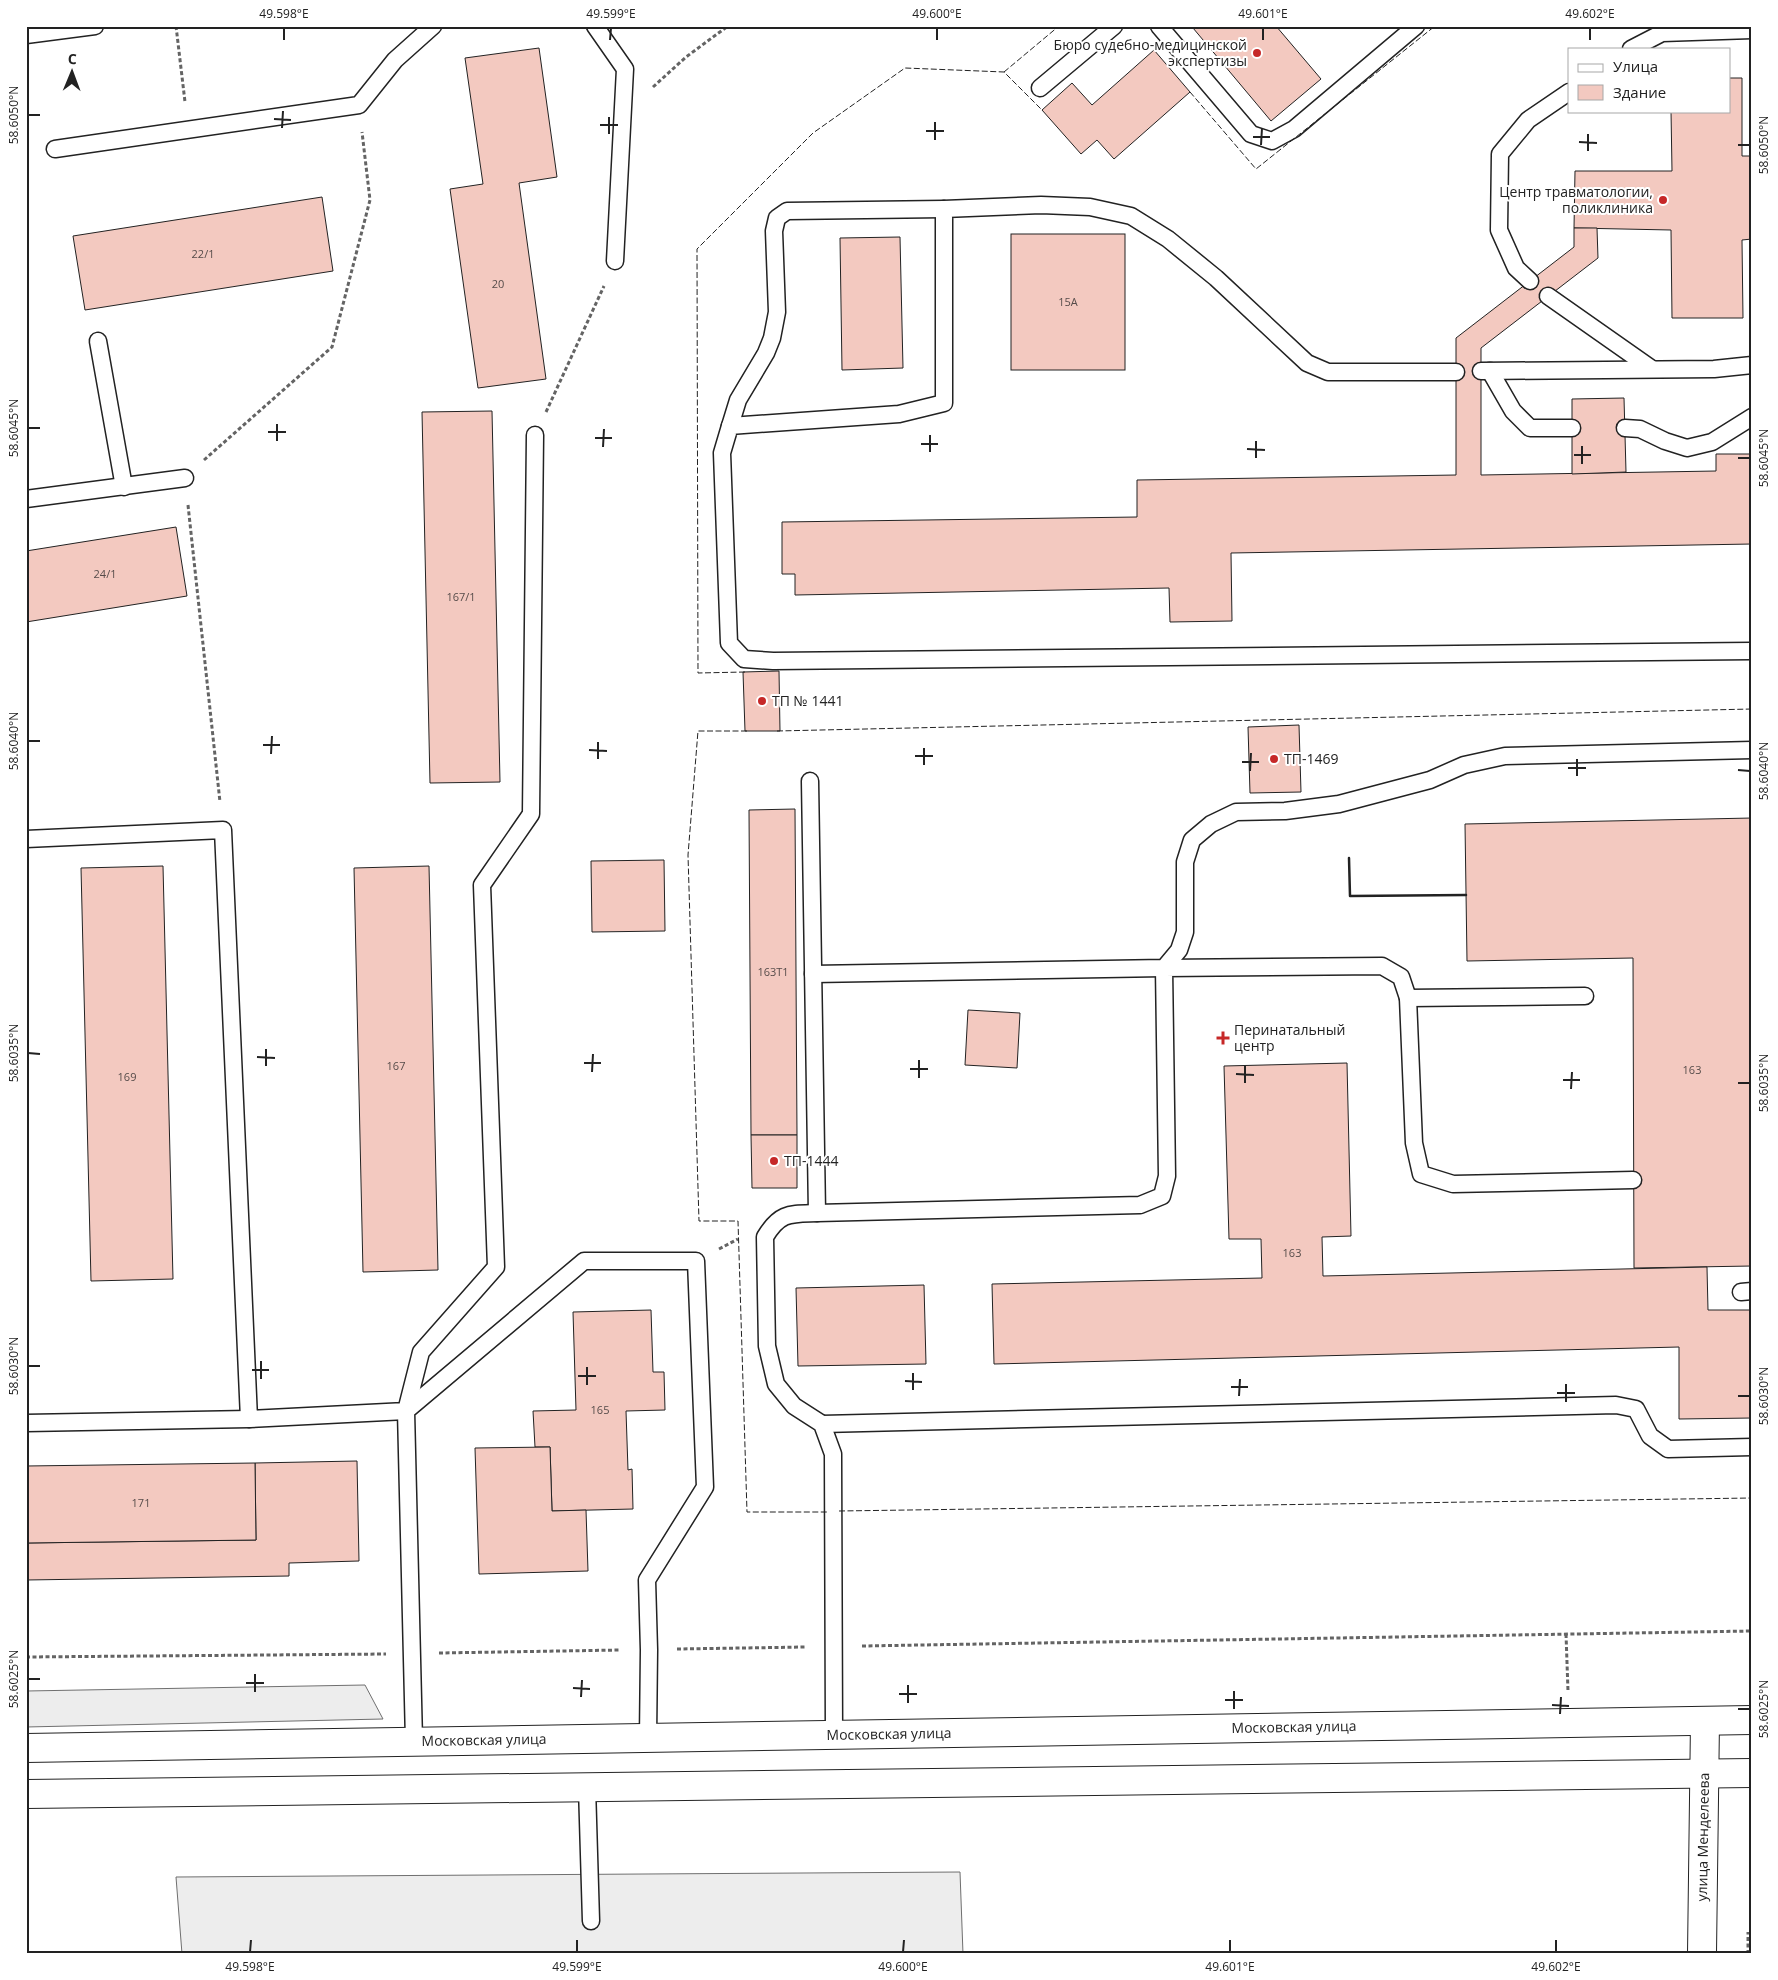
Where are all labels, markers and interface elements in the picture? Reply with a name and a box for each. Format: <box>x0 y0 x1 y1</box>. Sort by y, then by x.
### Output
text: 49.598°E <box>259 5 309 22</box>
text: 49.599°E <box>586 5 636 22</box>
text: 49.600°E <box>912 5 962 22</box>
text: 49.601°E <box>1238 5 1288 22</box>
text: 49.602°E <box>1565 5 1615 22</box>
place label: Бюро судебно-медицинской экспертизы <box>1054 35 1247 70</box>
marker: Бюро судебно-медицинской экспертизы <box>1251 47 1263 59</box>
north arrow <box>48 48 98 98</box>
legend <box>1568 48 1730 112</box>
text: С <box>68 49 77 68</box>
text: Улица <box>1613 56 1658 76</box>
text: Здание <box>1613 82 1666 102</box>
text: 58.6050°N <box>5 86 22 144</box>
text: 58.6050°N <box>1755 116 1772 174</box>
place label: Центр травматологии, поликлиника <box>1499 182 1653 217</box>
marker: Центр травматологии, поликлиника <box>1657 194 1669 206</box>
house number: 22/1 <box>192 246 214 261</box>
house number: 20 <box>492 276 504 291</box>
house number: 15А <box>1058 294 1078 309</box>
text: 58.6045°N <box>5 399 22 457</box>
text: 58.6045°N <box>1755 429 1772 487</box>
house number: 24/1 <box>94 566 116 581</box>
house number: 167/1 <box>446 589 476 604</box>
place label: ТП № 1441 <box>772 691 843 710</box>
marker: ТП № 1441 <box>756 695 768 707</box>
text: 58.6040°N <box>5 712 22 770</box>
text: 58.6040°N <box>1755 742 1772 800</box>
place label: ТП-1469 <box>1284 749 1338 768</box>
marker: ТП-1469 <box>1268 753 1280 765</box>
house number: 163Т1 <box>757 964 789 979</box>
place label: Перинатальный центр <box>1234 1020 1345 1055</box>
text: 58.6035°N <box>5 1024 22 1082</box>
marker: Перинатальный центр <box>1216 1031 1230 1045</box>
text: 58.6035°N <box>1755 1054 1772 1112</box>
house number: 167 <box>387 1058 405 1073</box>
house number: 163 <box>1683 1062 1701 1077</box>
house number: 169 <box>118 1069 136 1084</box>
place label: ТП-1444 <box>784 1151 838 1170</box>
marker: ТП-1444 <box>768 1155 780 1167</box>
house number: 163 <box>1283 1245 1301 1260</box>
text: 58.6030°N <box>5 1337 22 1395</box>
text: 58.6030°N <box>1755 1367 1772 1425</box>
house number: 165 <box>591 1402 609 1417</box>
house number: 171 <box>132 1495 150 1510</box>
text: 58.6025°N <box>5 1650 22 1708</box>
text: 58.6025°N <box>1755 1680 1772 1738</box>
street label: Московская улица <box>1231 1716 1357 1737</box>
street label: Московская улица <box>826 1723 952 1744</box>
street label: Московская улица <box>421 1729 547 1750</box>
street label: улица Менделеева <box>1692 1772 1713 1902</box>
text: 49.598°E <box>225 1958 275 1975</box>
text: 49.599°E <box>552 1958 602 1975</box>
text: 49.600°E <box>878 1958 928 1975</box>
text: 49.601°E <box>1205 1958 1255 1975</box>
text: 49.602°E <box>1531 1958 1581 1975</box>

